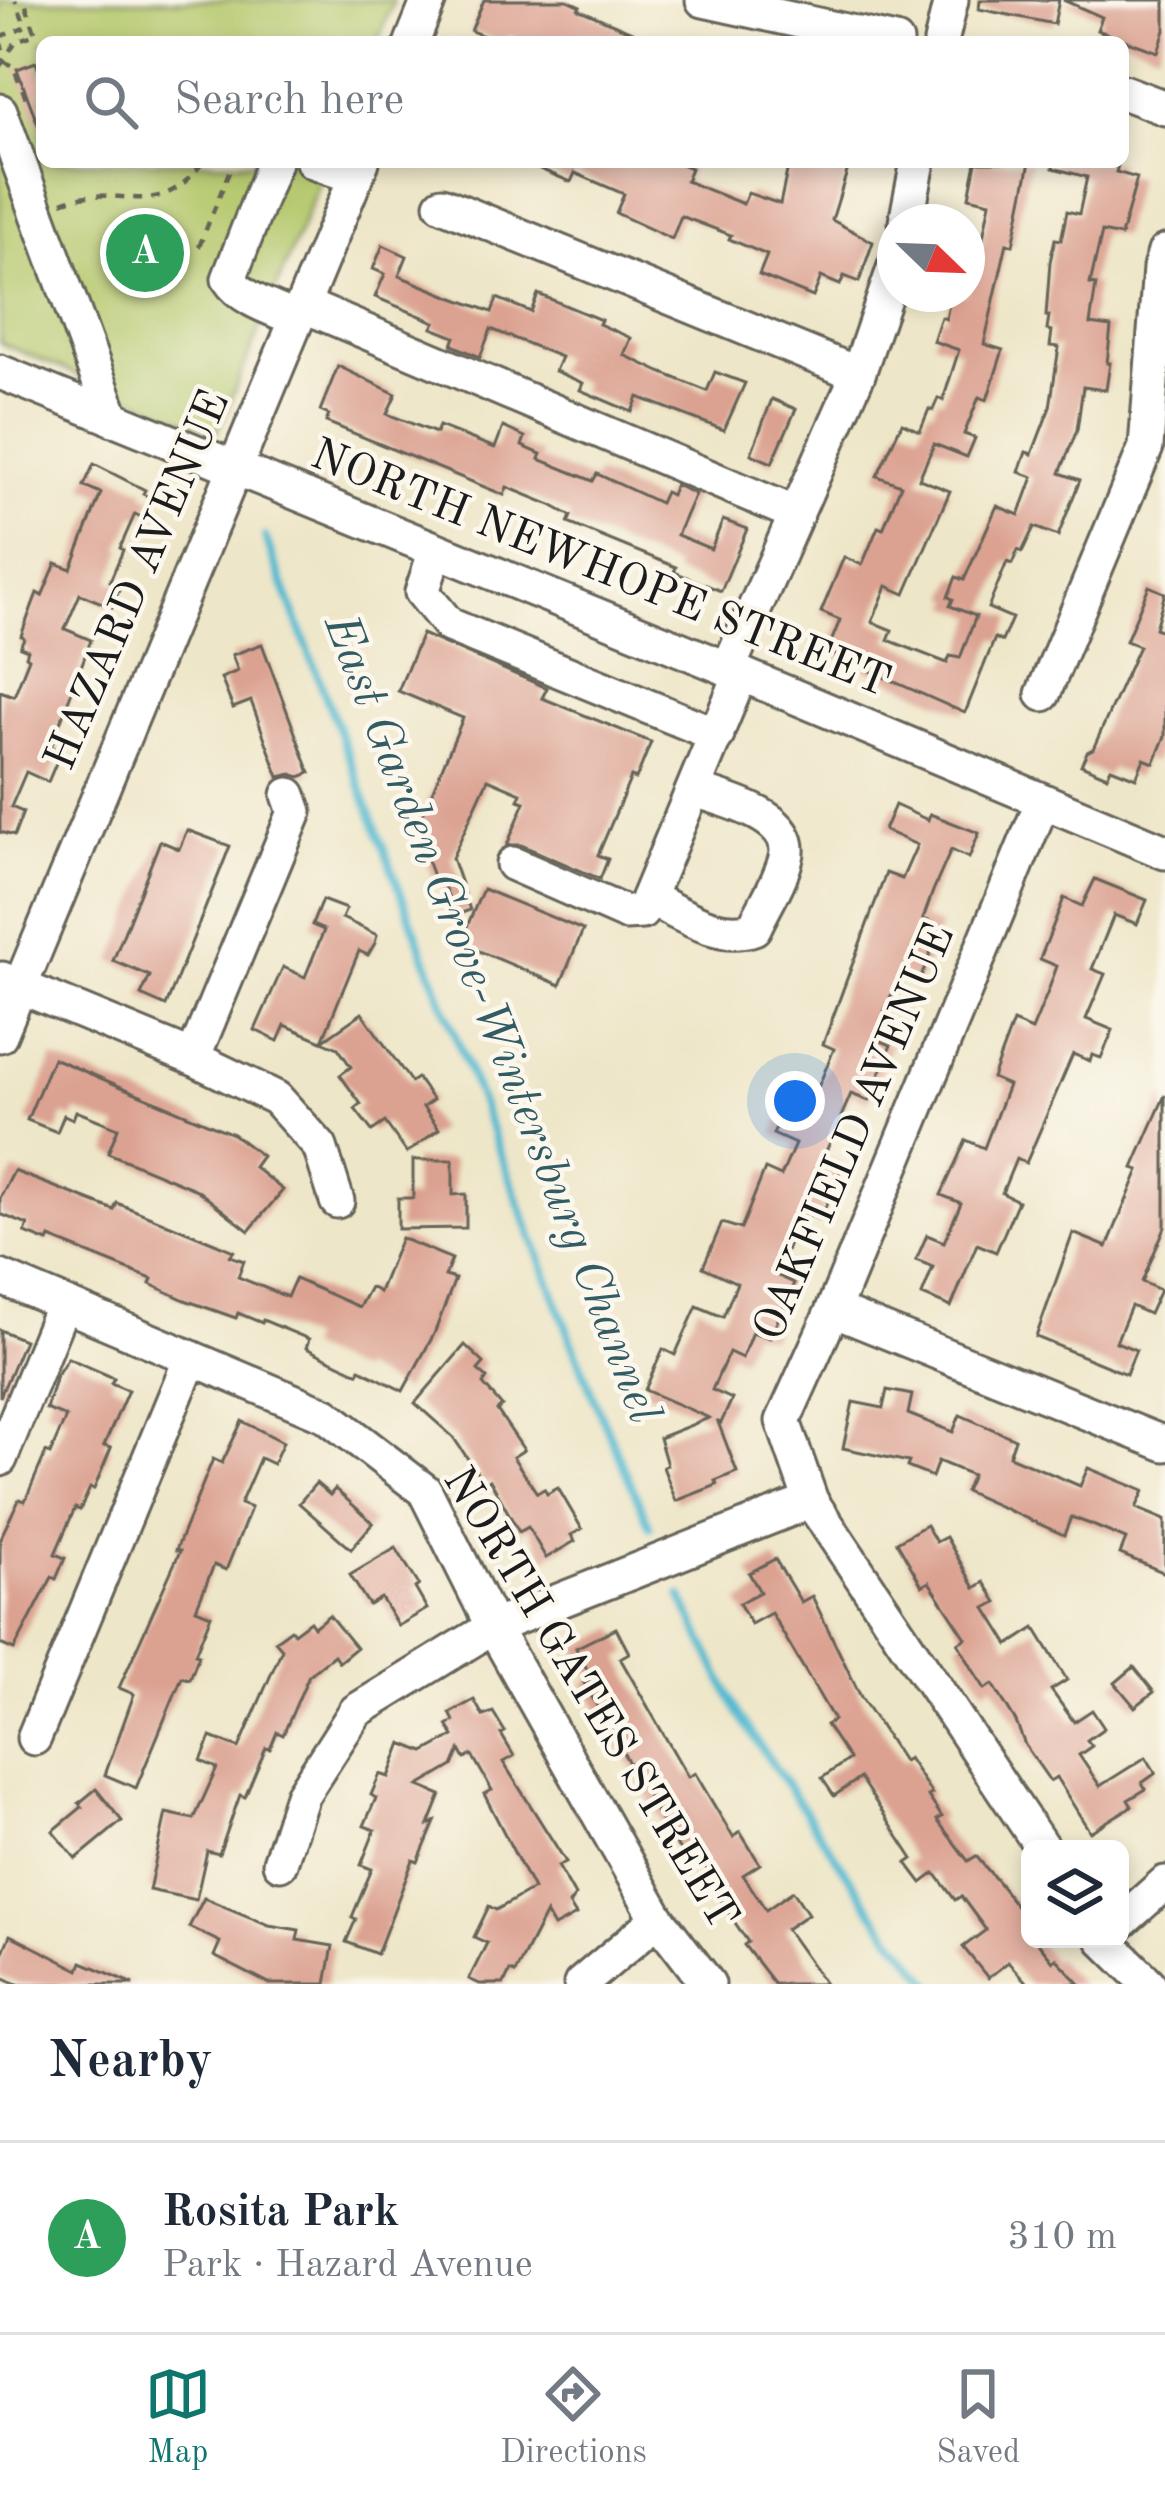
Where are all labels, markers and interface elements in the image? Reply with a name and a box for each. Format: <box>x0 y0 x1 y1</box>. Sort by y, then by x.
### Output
search box <box>36 36 1129 168</box>
icon: search <box>78 69 144 135</box>
text: Search here <box>174 79 404 124</box>
north arrow <box>877 204 985 312</box>
pin: A <box>106 208 184 298</box>
street label: HAZARD AVENUE <box>39 385 239 777</box>
street label: NORTH NEWHOPE STREET <box>304 433 896 707</box>
water label: East Garden Grove-Wintersburg Channel <box>314 607 668 1430</box>
street label: OAKFIELD AVENUE <box>748 918 964 1348</box>
your location <box>765 1071 825 1131</box>
street label: NORTH GATES STREET <box>433 1460 745 1938</box>
map controls <box>1021 1840 1129 1948</box>
button: layers <box>1021 1840 1129 1948</box>
text: Nearby <box>48 2037 213 2088</box>
text: Rosita Park <box>162 2191 399 2236</box>
text: A <box>72 2218 102 2257</box>
text: 310 m <box>1007 2218 1117 2257</box>
text: Park · Hazard Avenue <box>162 2246 533 2285</box>
tab: Map <box>145 2361 211 2474</box>
tab: Directions <box>500 2361 647 2474</box>
tab: Saved <box>936 2361 1020 2474</box>

